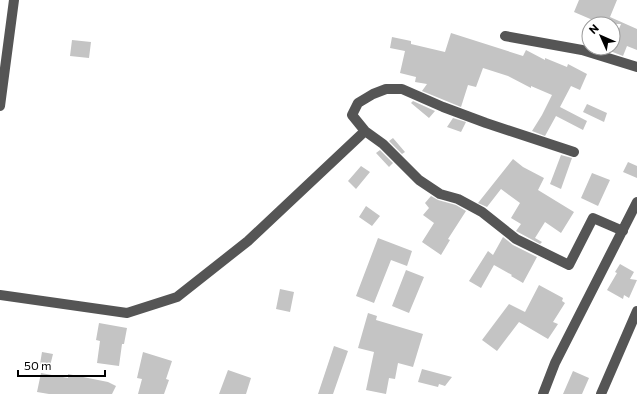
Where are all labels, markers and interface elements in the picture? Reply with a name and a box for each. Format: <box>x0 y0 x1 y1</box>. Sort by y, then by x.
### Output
north arrow <box>581 16 621 56</box>
text: N <box>586 21 601 36</box>
scale bar <box>18 352 105 378</box>
text: 50 m <box>24 358 52 372</box>

